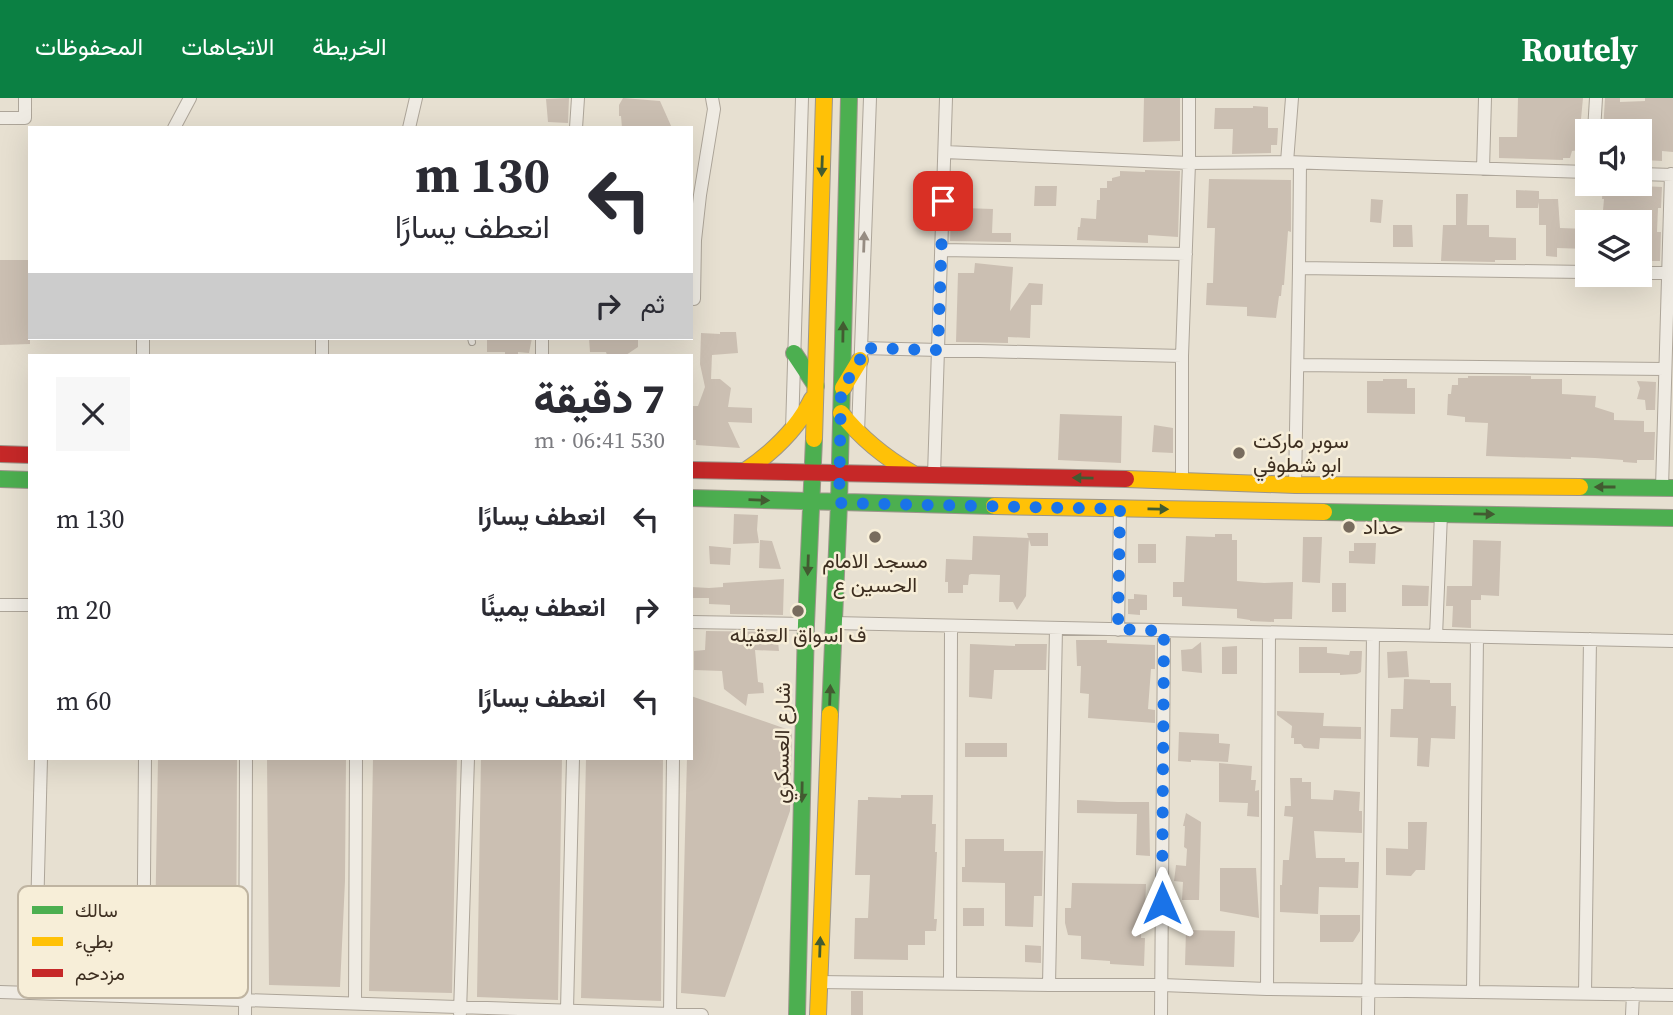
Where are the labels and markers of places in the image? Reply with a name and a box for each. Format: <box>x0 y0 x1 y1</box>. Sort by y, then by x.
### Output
pin <box>913 171 973 231</box>
place label: سوبر ماركت ابو شطوفي <box>1253 426 1349 482</box>
marker: سوبر ماركت ابو شطوفي <box>1231 445 1247 461</box>
place label: حداد <box>1363 512 1403 541</box>
marker: حداد <box>1341 519 1357 535</box>
marker: مسجد الامام الحسين ع <box>867 529 883 545</box>
place label: مسجد الامام الحسين ع <box>822 546 928 599</box>
marker: ف اسواق العقيله <box>790 603 806 619</box>
place label: ف اسواق العقيله <box>730 620 866 649</box>

